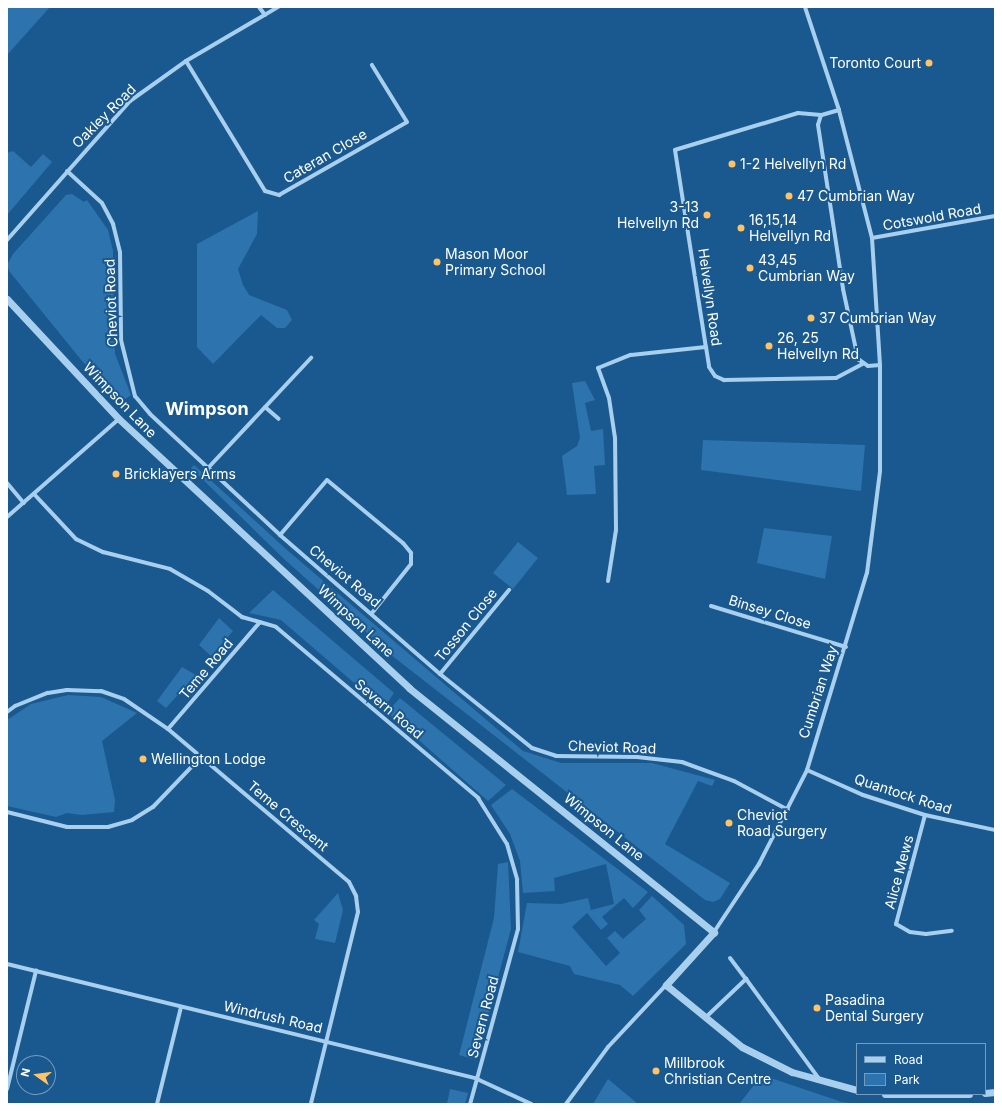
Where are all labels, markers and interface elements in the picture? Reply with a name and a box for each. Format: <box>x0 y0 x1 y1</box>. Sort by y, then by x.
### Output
place label: Toronto Court <box>829 55 921 71</box>
marker: Toronto Court <box>924 58 934 68</box>
street label: Oakley Road <box>69 81 139 151</box>
street label: Cateran Close <box>280 125 370 187</box>
place label: 1-2 Helvellyn Rd <box>740 156 846 172</box>
marker: 1-2 Helvellyn Rd <box>727 159 737 169</box>
place label: 47 Cumbrian Way <box>797 188 915 204</box>
marker: 47 Cumbrian Way <box>784 191 794 201</box>
place label: 3-13 Helvellyn Rd <box>617 199 699 232</box>
street label: Cotswold Road <box>881 200 983 234</box>
marker: 3-13 Helvellyn Rd <box>702 210 712 220</box>
place label: 16,15,14 Helvellyn Rd <box>749 212 831 244</box>
marker: 16,15,14 Helvellyn Rd <box>736 223 746 233</box>
place label: Mason Moor Primary School <box>445 246 546 278</box>
street label: Helvellyn Road <box>695 247 725 347</box>
place label: 43,45 Cumbrian Way <box>758 252 855 284</box>
marker: Mason Moor Primary School <box>432 257 442 267</box>
street label: Cheviot Road <box>101 259 121 347</box>
marker: 43,45 Cumbrian Way <box>745 263 755 273</box>
place label: 37 Cumbrian Way <box>819 310 936 326</box>
marker: 37 Cumbrian Way <box>806 313 816 323</box>
place label: 26, 25 Helvellyn Rd <box>777 330 859 362</box>
marker: 26, 25 Helvellyn Rd <box>764 341 774 351</box>
street label: Wimpson Lane <box>80 359 160 441</box>
district label: Wimpson <box>165 398 249 420</box>
place label: Bricklayers Arms <box>124 466 236 482</box>
marker: Bricklayers Arms <box>111 469 121 479</box>
street label: Cheviot Road <box>306 541 384 611</box>
street label: Wimpson Lane <box>314 581 398 661</box>
street label: Tosson Close <box>431 585 501 665</box>
street label: Binsey Close <box>727 591 813 633</box>
street label: Teme Road <box>176 635 236 703</box>
street label: Cumbrian Way <box>795 643 841 741</box>
street label: Severn Road <box>351 676 427 742</box>
street label: Cheviot Road <box>568 737 656 757</box>
place label: Wellington Lodge <box>151 751 266 767</box>
marker: Wellington Lodge <box>138 754 148 764</box>
street label: Quantock Road <box>852 770 954 818</box>
street label: Teme Crescent <box>244 777 332 855</box>
street label: Wimpson Lane <box>561 790 647 864</box>
place label: Cheviot Road Surgery <box>737 807 827 840</box>
marker: Cheviot Road Surgery <box>724 818 734 828</box>
street label: Alice Mews <box>881 833 917 911</box>
street label: Severn Road <box>464 974 502 1060</box>
place label: Pasadina Dental Surgery <box>825 992 924 1024</box>
street label: Windrush Road <box>222 997 324 1037</box>
marker: Pasadina Dental Surgery <box>812 1003 822 1013</box>
legend <box>856 1043 986 1095</box>
text: Road <box>894 1052 923 1067</box>
north arrow <box>16 1055 56 1095</box>
place label: Millbrook Christian Centre <box>664 1055 771 1088</box>
marker: Millbrook Christian Centre <box>651 1066 661 1076</box>
text: N <box>18 1067 33 1078</box>
text: Park <box>894 1072 920 1087</box>

